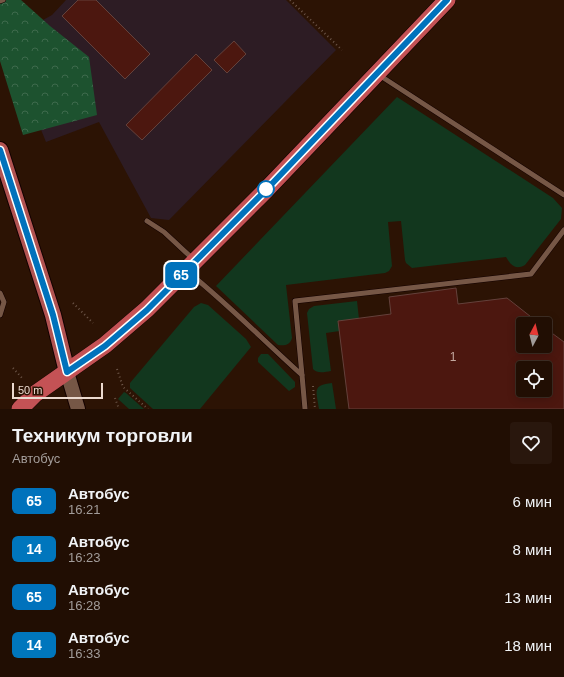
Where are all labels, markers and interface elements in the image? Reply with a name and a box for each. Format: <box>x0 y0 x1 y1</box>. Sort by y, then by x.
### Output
unlabelled marker <box>257 180 275 198</box>
line badge: 65 <box>163 262 199 288</box>
text: 65 <box>173 267 189 283</box>
north arrow <box>516 317 552 353</box>
map controls <box>516 317 552 397</box>
house number: 1 <box>450 350 457 364</box>
button: locate <box>516 361 552 397</box>
scale bar <box>12 381 103 400</box>
text: 50 m <box>18 384 42 396</box>
button: heart <box>510 422 552 464</box>
text: Техникум торговли <box>12 425 193 446</box>
text: Автобус <box>12 451 60 466</box>
text: Автобус <box>68 485 130 502</box>
text: 65 <box>26 493 42 509</box>
text: 6 мин <box>513 493 552 510</box>
text: 16:21 <box>68 502 101 517</box>
text: Автобус <box>68 533 130 550</box>
text: 14 <box>26 541 42 557</box>
text: 8 мин <box>513 541 552 558</box>
text: 16:23 <box>68 550 101 565</box>
text: Автобус <box>68 581 130 598</box>
text: 65 <box>26 589 42 605</box>
text: 13 мин <box>504 589 552 606</box>
text: 16:28 <box>68 598 101 613</box>
text: Автобус <box>68 629 130 646</box>
text: 14 <box>26 637 42 653</box>
text: 18 мин <box>504 637 552 654</box>
text: 16:33 <box>68 646 101 661</box>

